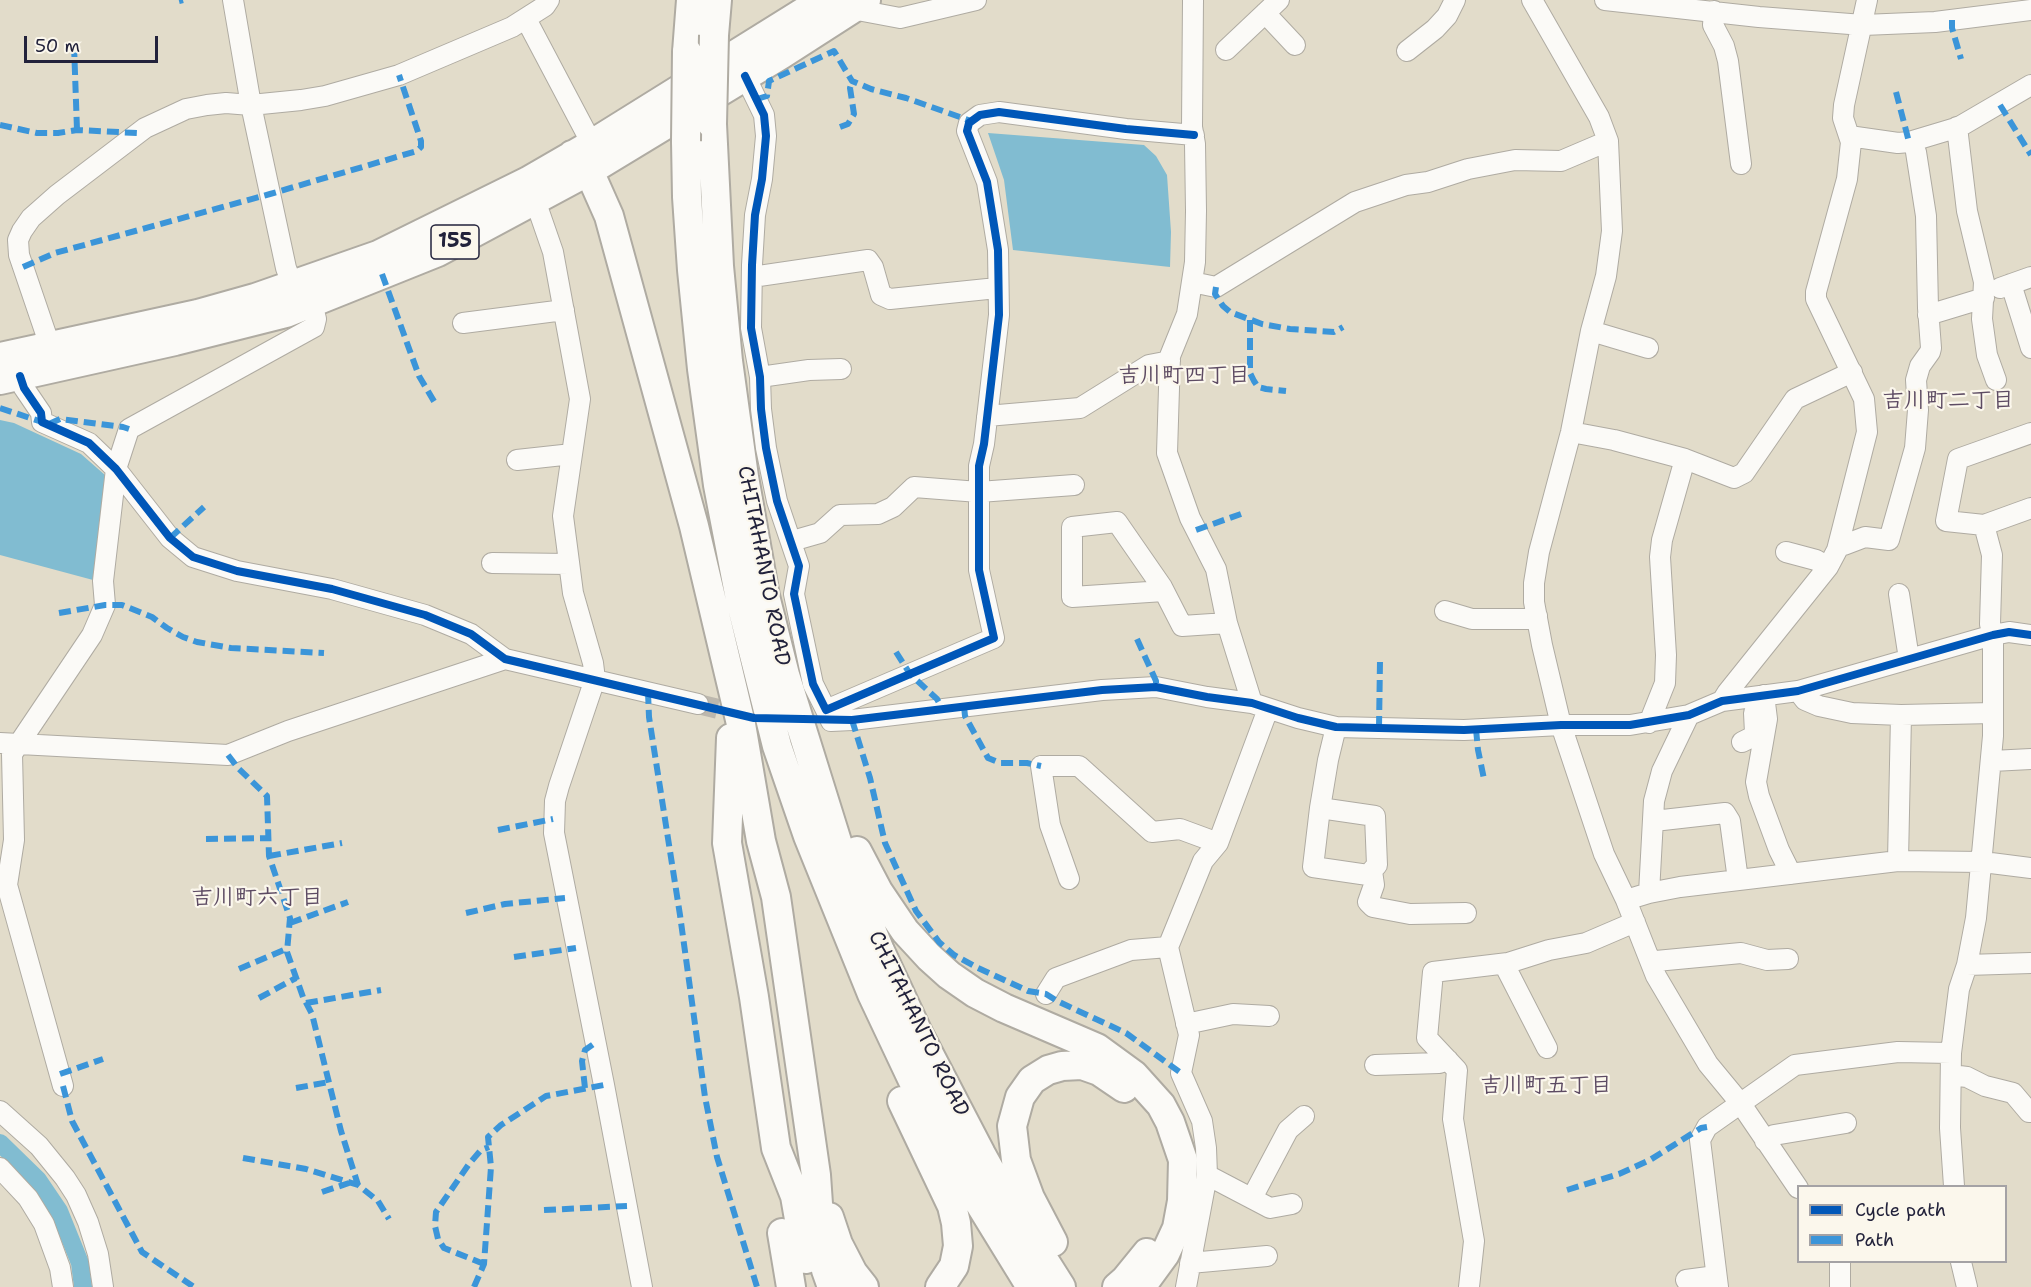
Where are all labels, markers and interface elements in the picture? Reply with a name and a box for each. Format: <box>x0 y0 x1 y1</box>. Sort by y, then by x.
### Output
scale bar <box>27 24 160 62</box>
text: 50 m <box>35 34 80 58</box>
road number: 155 <box>431 225 479 259</box>
district label: 吉川町四丁目 <box>1118 363 1250 389</box>
district label: 吉川町二丁目 <box>1882 388 2014 414</box>
street label: CHITAHANTO ROAD <box>731 464 795 668</box>
district label: 吉川町六丁目 <box>191 885 323 911</box>
street label: CHITAHANTO ROAD <box>862 927 974 1121</box>
district label: 吉川町五丁目 <box>1480 1073 1612 1099</box>
legend <box>1797 1185 2007 1263</box>
text: Cycle path <box>1855 1198 1946 1222</box>
text: Path <box>1855 1228 1894 1252</box>

